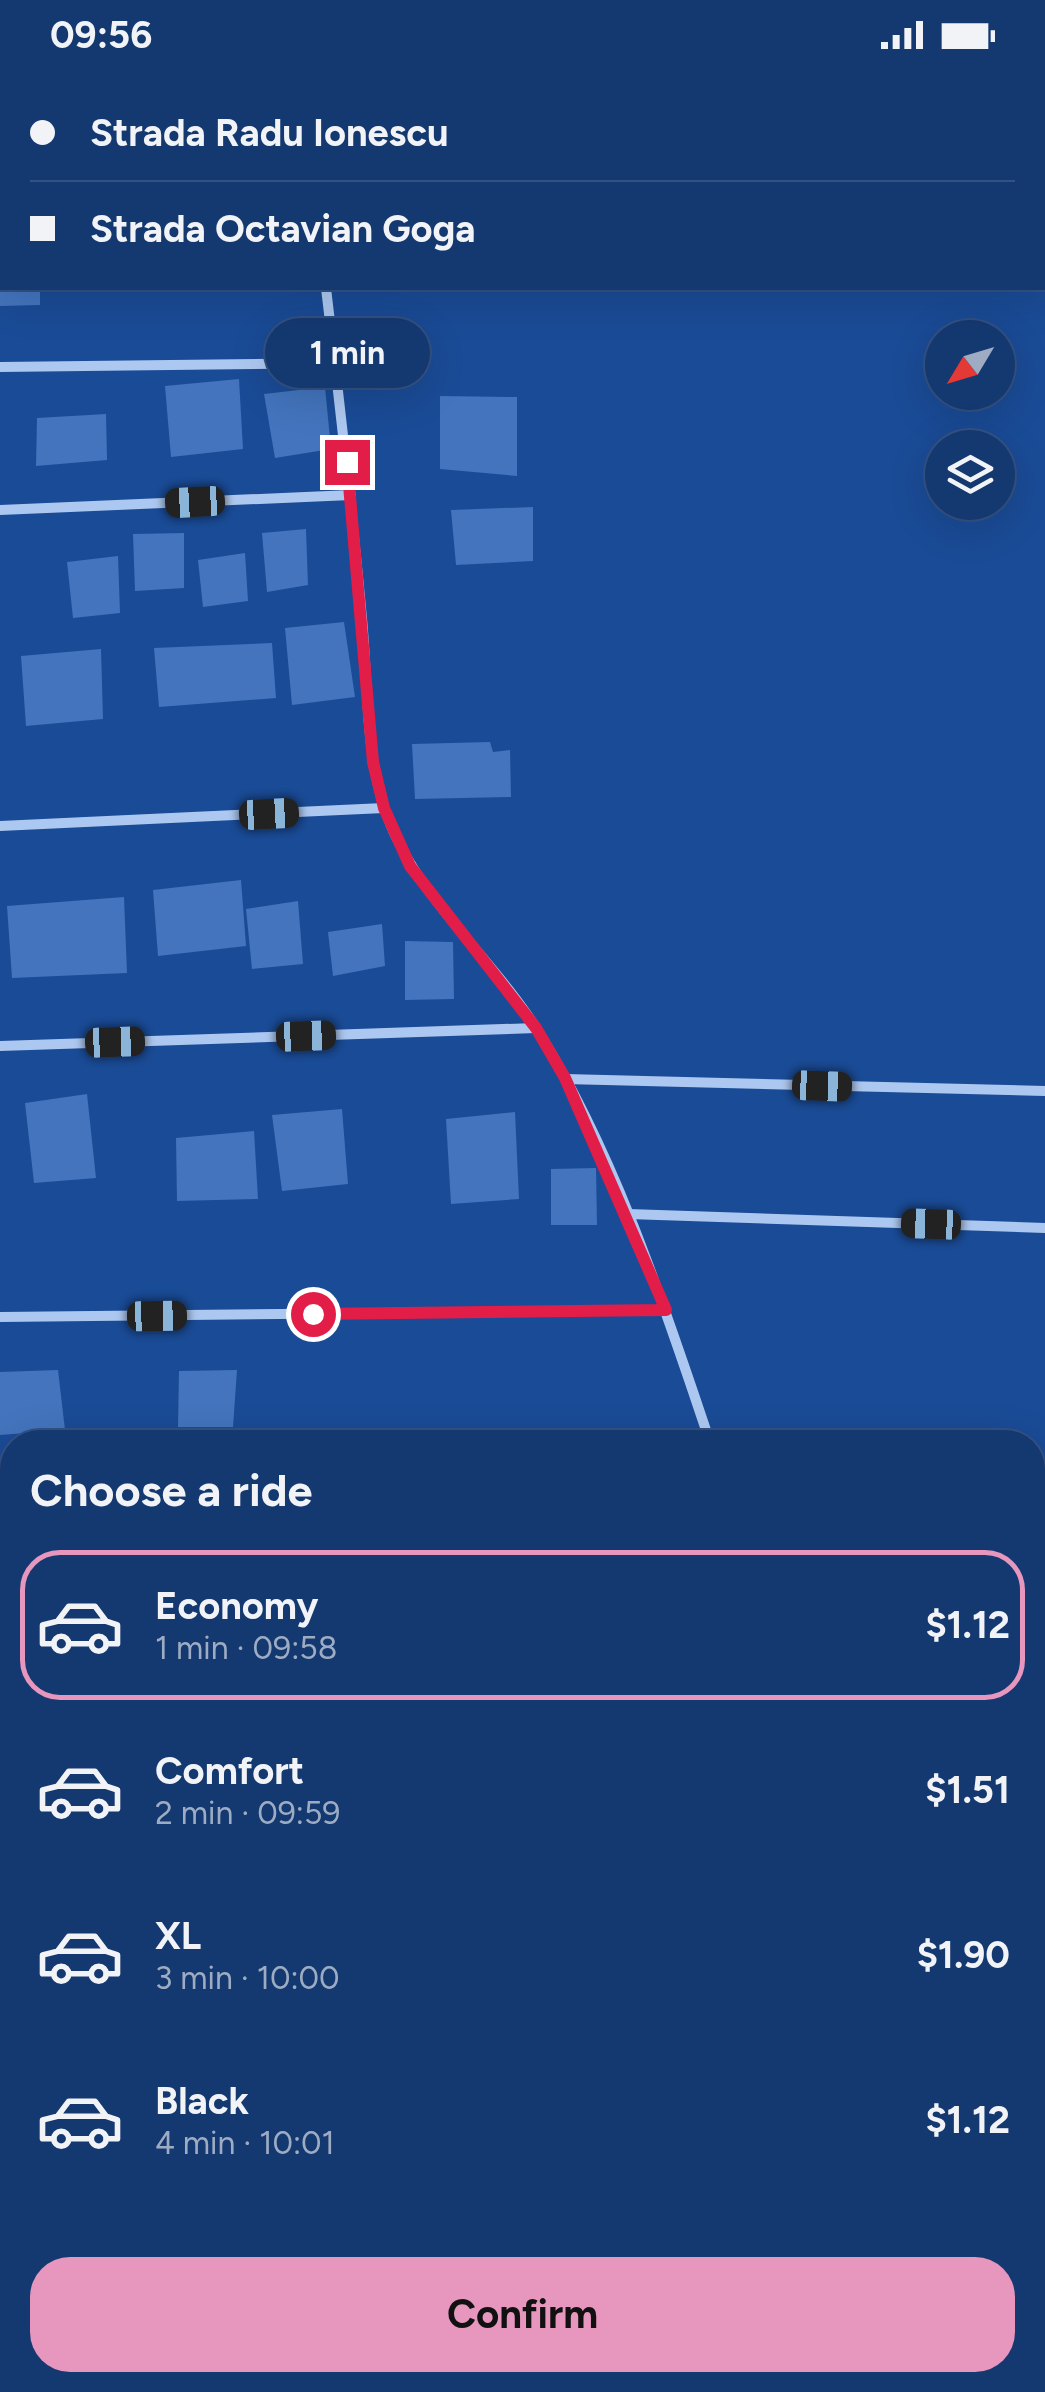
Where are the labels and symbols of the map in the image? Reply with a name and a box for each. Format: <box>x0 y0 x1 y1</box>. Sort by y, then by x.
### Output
callout: 1 min <box>264 317 430 387</box>
north arrow <box>925 320 1015 410</box>
route end <box>325 440 370 485</box>
car <box>164 485 226 519</box>
car <box>238 797 300 831</box>
car <box>275 1020 337 1052</box>
car <box>84 1026 146 1058</box>
car <box>791 1070 853 1102</box>
car <box>900 1208 962 1240</box>
route start <box>291 1292 336 1337</box>
car <box>127 1300 187 1332</box>

